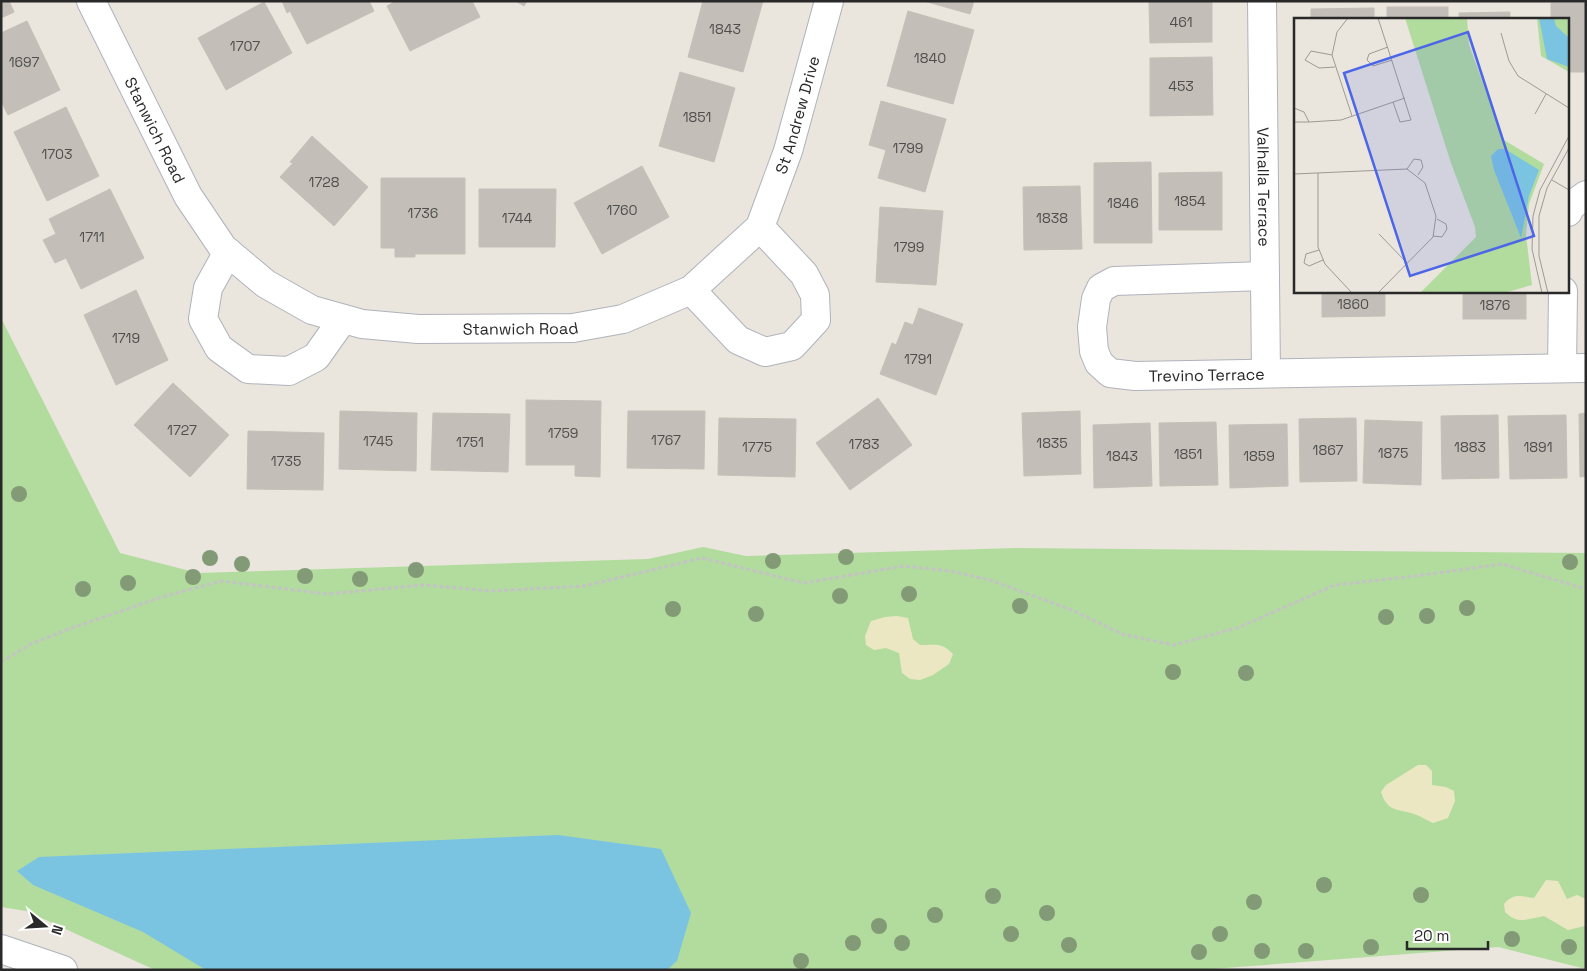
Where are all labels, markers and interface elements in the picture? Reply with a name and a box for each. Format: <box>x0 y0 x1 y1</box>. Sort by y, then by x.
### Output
house number: 461 <box>1169 13 1193 31</box>
inset map <box>1294 18 1570 292</box>
house number: 1843 <box>709 20 741 38</box>
house number: 1707 <box>230 37 260 55</box>
house number: 1840 <box>914 49 946 67</box>
house number: 1697 <box>9 53 39 71</box>
street label: St Andrew Drive <box>770 54 824 177</box>
street label: Stanwich Road <box>120 73 190 186</box>
house number: 453 <box>1168 77 1194 95</box>
house number: 1851 <box>683 108 711 126</box>
street label: Valhalla Terrace <box>1253 127 1275 247</box>
house number: 1799 <box>893 139 923 157</box>
house number: 1703 <box>41 145 73 163</box>
house number: 1728 <box>309 173 340 191</box>
house number: 1854 <box>1174 192 1206 210</box>
house number: 1846 <box>1107 194 1139 212</box>
house number: 1760 <box>606 201 638 219</box>
house number: 1736 <box>408 204 438 222</box>
house number: 1744 <box>502 209 532 227</box>
house number: 1838 <box>1036 209 1068 227</box>
house number: 1711 <box>79 228 105 246</box>
house number: 1799 <box>894 238 924 256</box>
house number: 1860 <box>1337 295 1369 313</box>
house number: 1876 <box>1480 296 1510 314</box>
street label: Stanwich Road <box>463 317 580 339</box>
house number: 1719 <box>112 329 140 347</box>
house number: 1791 <box>904 350 932 368</box>
street label: Trevino Terrace <box>1148 363 1265 386</box>
house number: 1727 <box>167 421 197 439</box>
house number: 1759 <box>548 424 578 442</box>
house number: 1767 <box>651 431 681 449</box>
house number: 1745 <box>363 432 393 450</box>
house number: 1751 <box>456 433 484 451</box>
house number: 1835 <box>1036 434 1068 452</box>
house number: 1783 <box>849 435 879 453</box>
house number: 1775 <box>742 438 772 456</box>
house number: 1883 <box>1454 438 1486 456</box>
house number: 1891 <box>1524 438 1553 456</box>
house number: 1867 <box>1313 441 1344 459</box>
house number: 1875 <box>1378 444 1408 462</box>
house number: 1851 <box>1174 445 1202 463</box>
house number: 1843 <box>1106 447 1138 465</box>
house number: 1859 <box>1243 447 1275 465</box>
house number: 1735 <box>271 452 301 470</box>
north arrow <box>20 901 70 951</box>
scale bar <box>1407 918 1488 950</box>
text: N <box>47 923 67 937</box>
text: 20 m <box>1414 926 1449 945</box>

